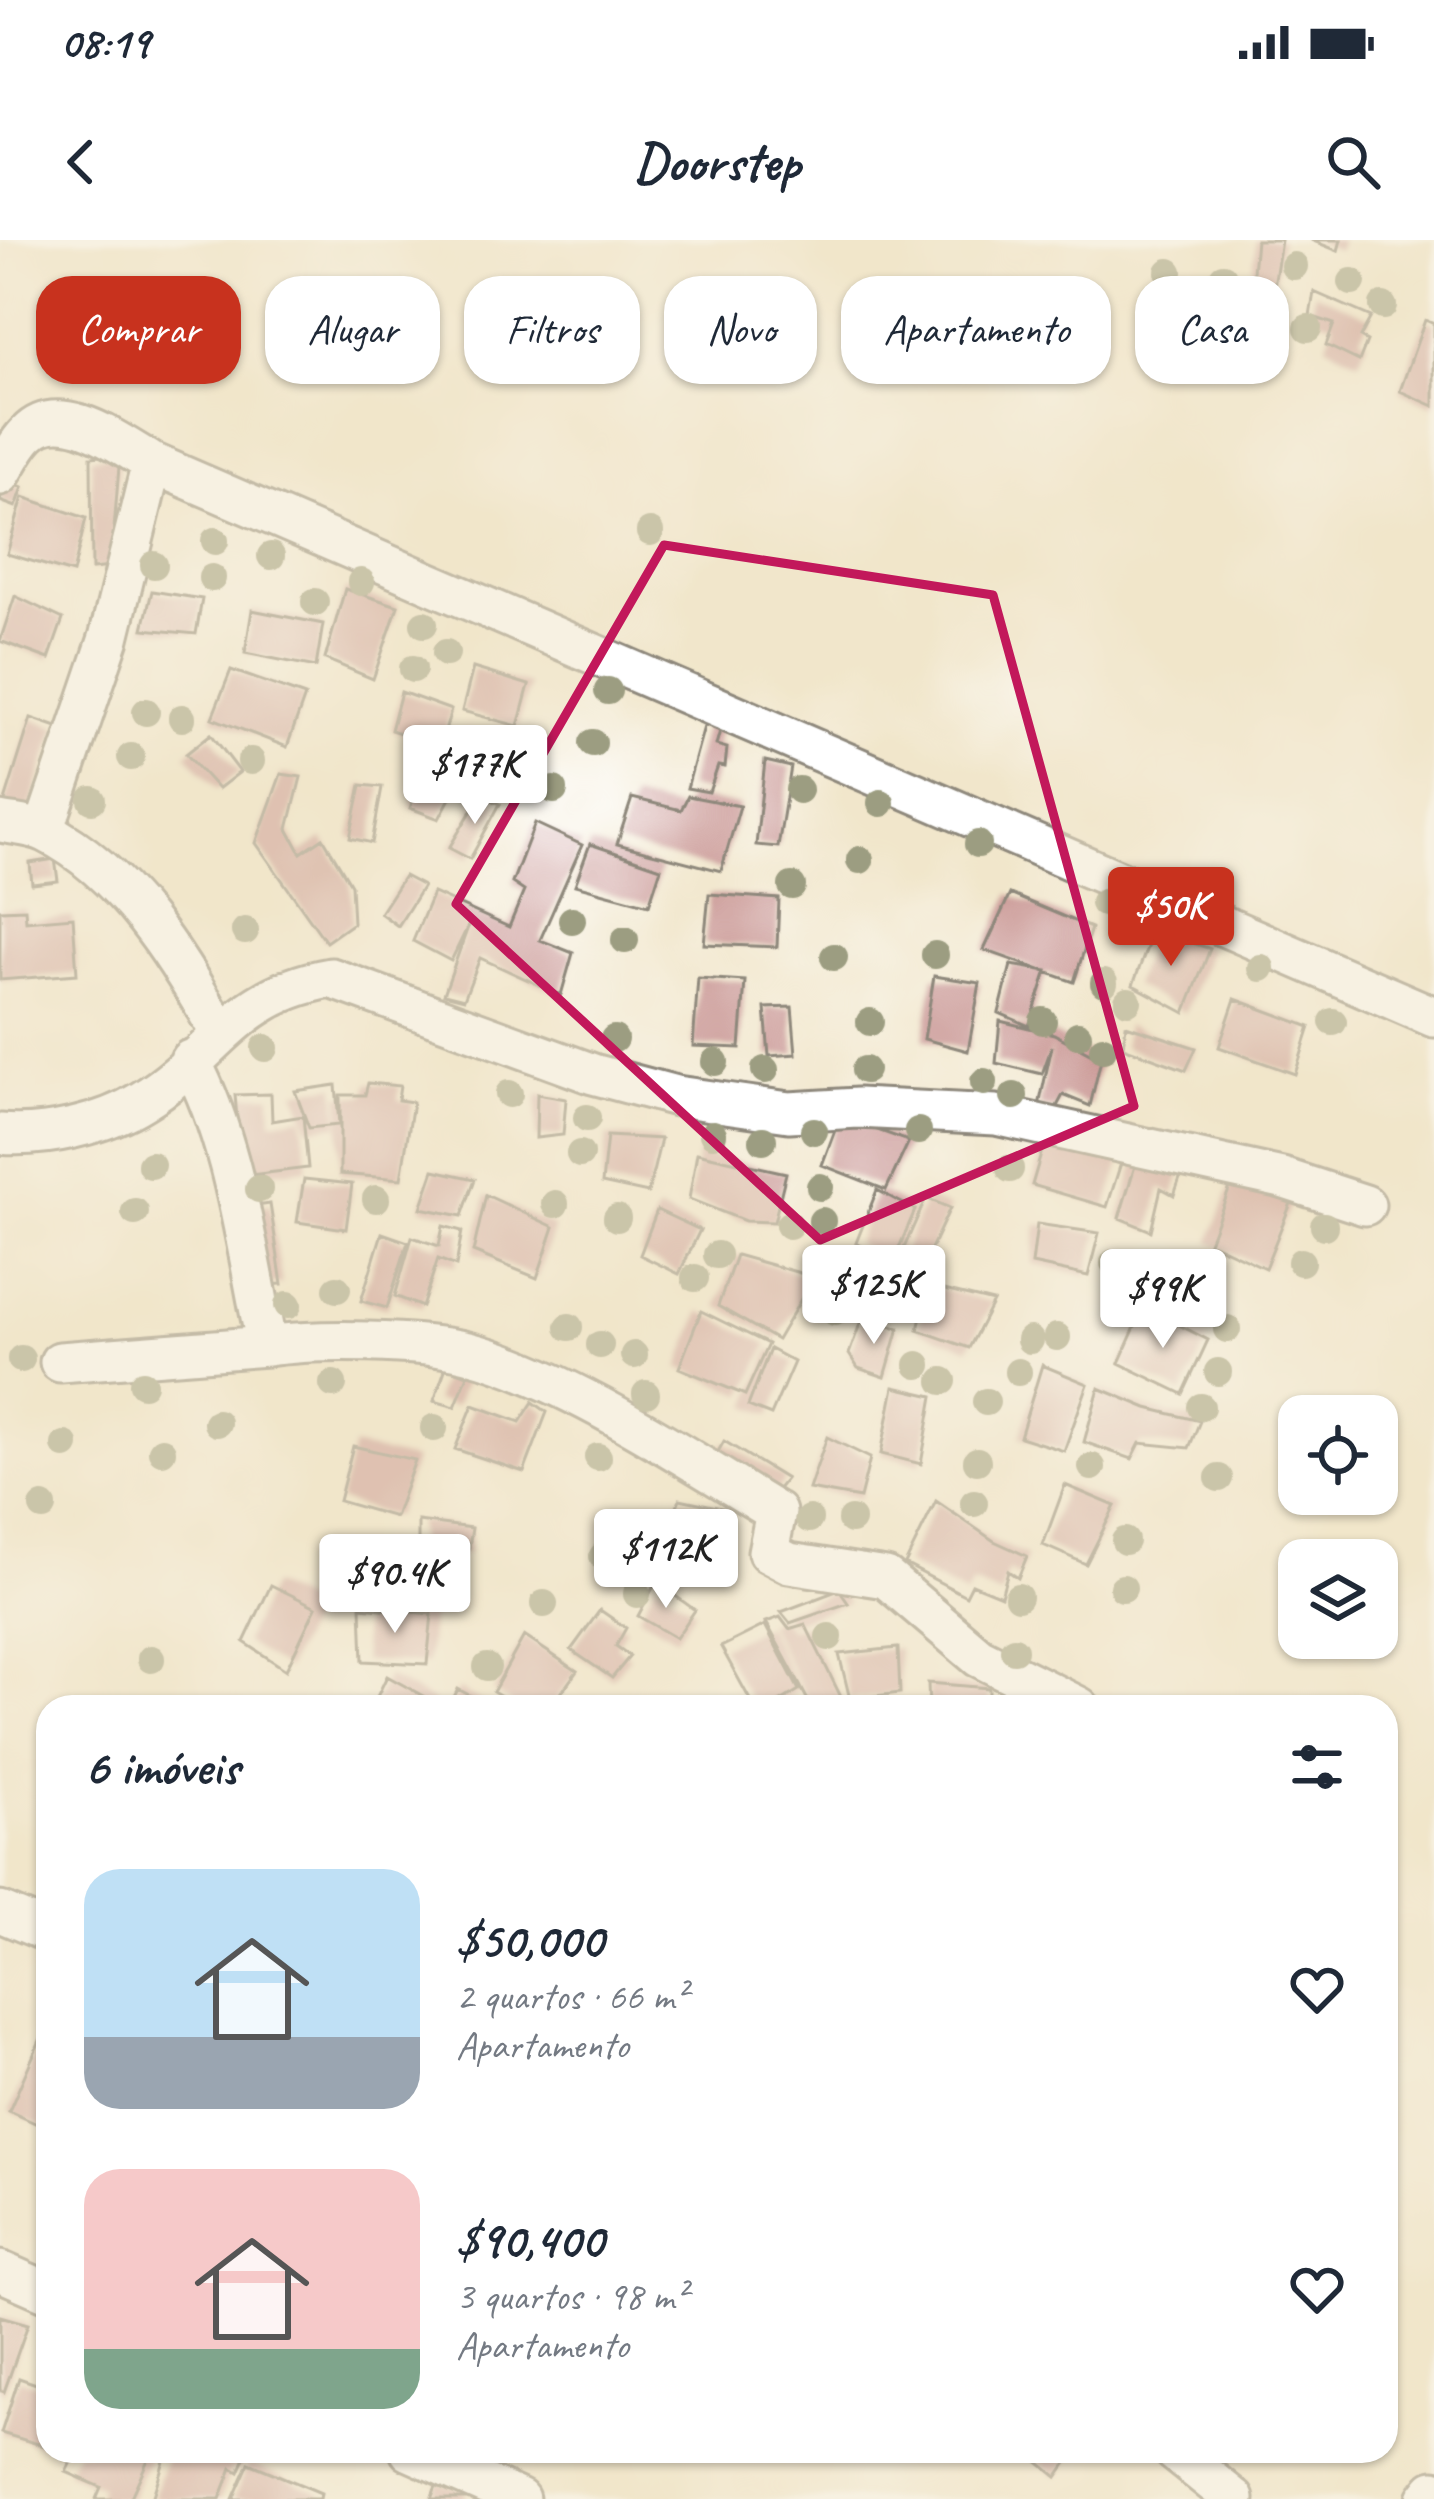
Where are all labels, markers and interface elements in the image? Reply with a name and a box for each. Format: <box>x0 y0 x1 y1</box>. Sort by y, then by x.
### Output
text: 08:19 <box>60 14 149 71</box>
text: Doorstep <box>634 128 800 196</box>
icon: back <box>48 129 114 195</box>
icon: search <box>1320 129 1386 195</box>
chip: Comprar <box>36 276 241 384</box>
chip: Alugar <box>265 276 440 384</box>
chip: Filtros <box>464 276 640 384</box>
chip: Novo <box>664 276 817 384</box>
chip: Apartamento <box>841 276 1111 384</box>
chip: Casa <box>1135 276 1289 384</box>
pin: $177K <box>391 725 559 827</box>
text: $177K <box>430 739 520 788</box>
pin: $50K <box>1100 867 1242 969</box>
text: $50K <box>1135 881 1207 930</box>
pin: $125K <box>790 1245 958 1347</box>
pin: $99K <box>1092 1249 1234 1351</box>
text: $125K <box>829 1259 919 1308</box>
text: $99K <box>1127 1263 1199 1312</box>
map controls <box>1278 1395 1398 1659</box>
button: locate <box>1278 1395 1398 1515</box>
pin: $112K <box>582 1509 750 1611</box>
text: $112K <box>621 1523 711 1572</box>
pin: $90.4K <box>297 1534 493 1636</box>
button: layers <box>1278 1539 1398 1659</box>
text: $90.4K <box>346 1548 444 1597</box>
icon: filters <box>1284 1734 1350 1800</box>
text: 6 imóveis <box>84 1735 239 1799</box>
text: $50,000 <box>456 1908 603 1972</box>
icon: home <box>180 1917 324 2061</box>
icon: heart <box>1284 1956 1350 2022</box>
text: 2 quartos · 66 m² <box>456 1972 686 2021</box>
text: Apartamento <box>456 2021 629 2070</box>
text: $90,400 <box>456 2208 603 2272</box>
icon: home <box>180 2217 324 2361</box>
icon: heart <box>1284 2256 1350 2322</box>
text: 3 quartos · 98 m² <box>456 2272 686 2321</box>
text: Apartamento <box>456 2321 629 2370</box>

